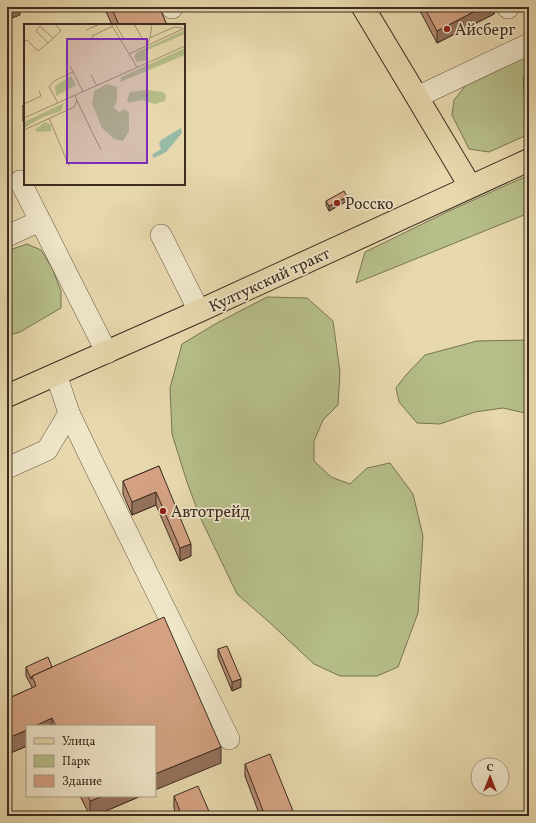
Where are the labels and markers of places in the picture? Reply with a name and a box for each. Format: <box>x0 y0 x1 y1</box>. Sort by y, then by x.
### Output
place label: Айсберг <box>455 20 515 42</box>
marker: Айсберг <box>442 24 452 34</box>
place label: Росско <box>345 194 394 216</box>
marker: Росско <box>332 198 342 208</box>
place label: Автотрейд <box>171 502 250 524</box>
marker: Автотрейд <box>158 506 168 516</box>

